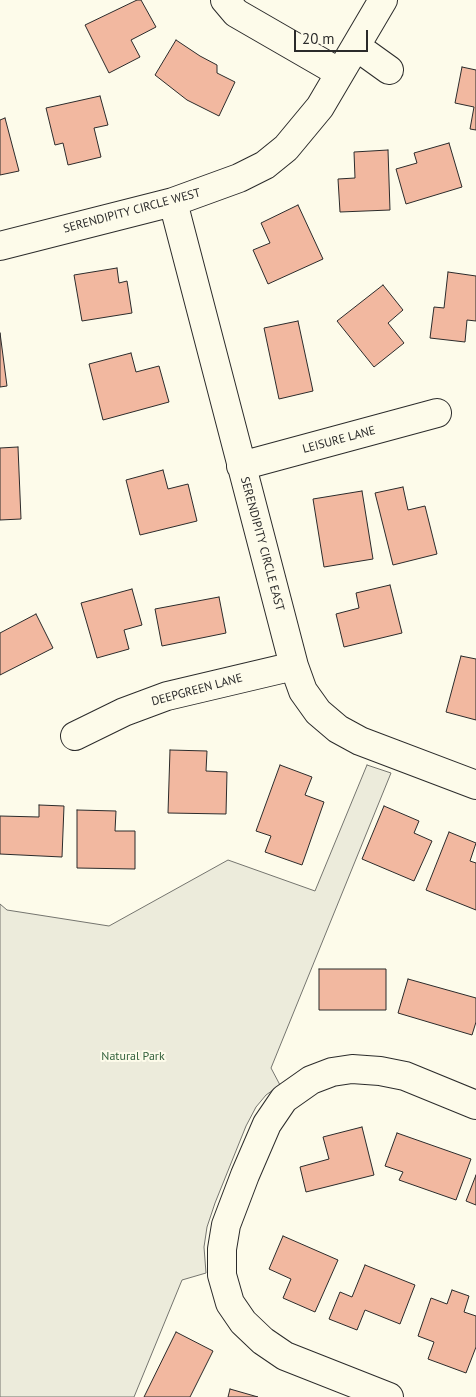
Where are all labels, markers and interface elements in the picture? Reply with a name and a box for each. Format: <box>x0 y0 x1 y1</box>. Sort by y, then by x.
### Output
scale bar <box>296 20 370 52</box>
text: 20 m <box>302 29 335 48</box>
street label: SERENDIPITY CIRCLE WEST <box>62 186 202 236</box>
street label: LEISURE LANE <box>301 423 377 457</box>
street label: SERENDIPITY CIRCLE EAST <box>237 475 287 613</box>
street label: DEEPGREEN LANE <box>150 671 244 709</box>
park label: Natural Park <box>101 1050 165 1064</box>

